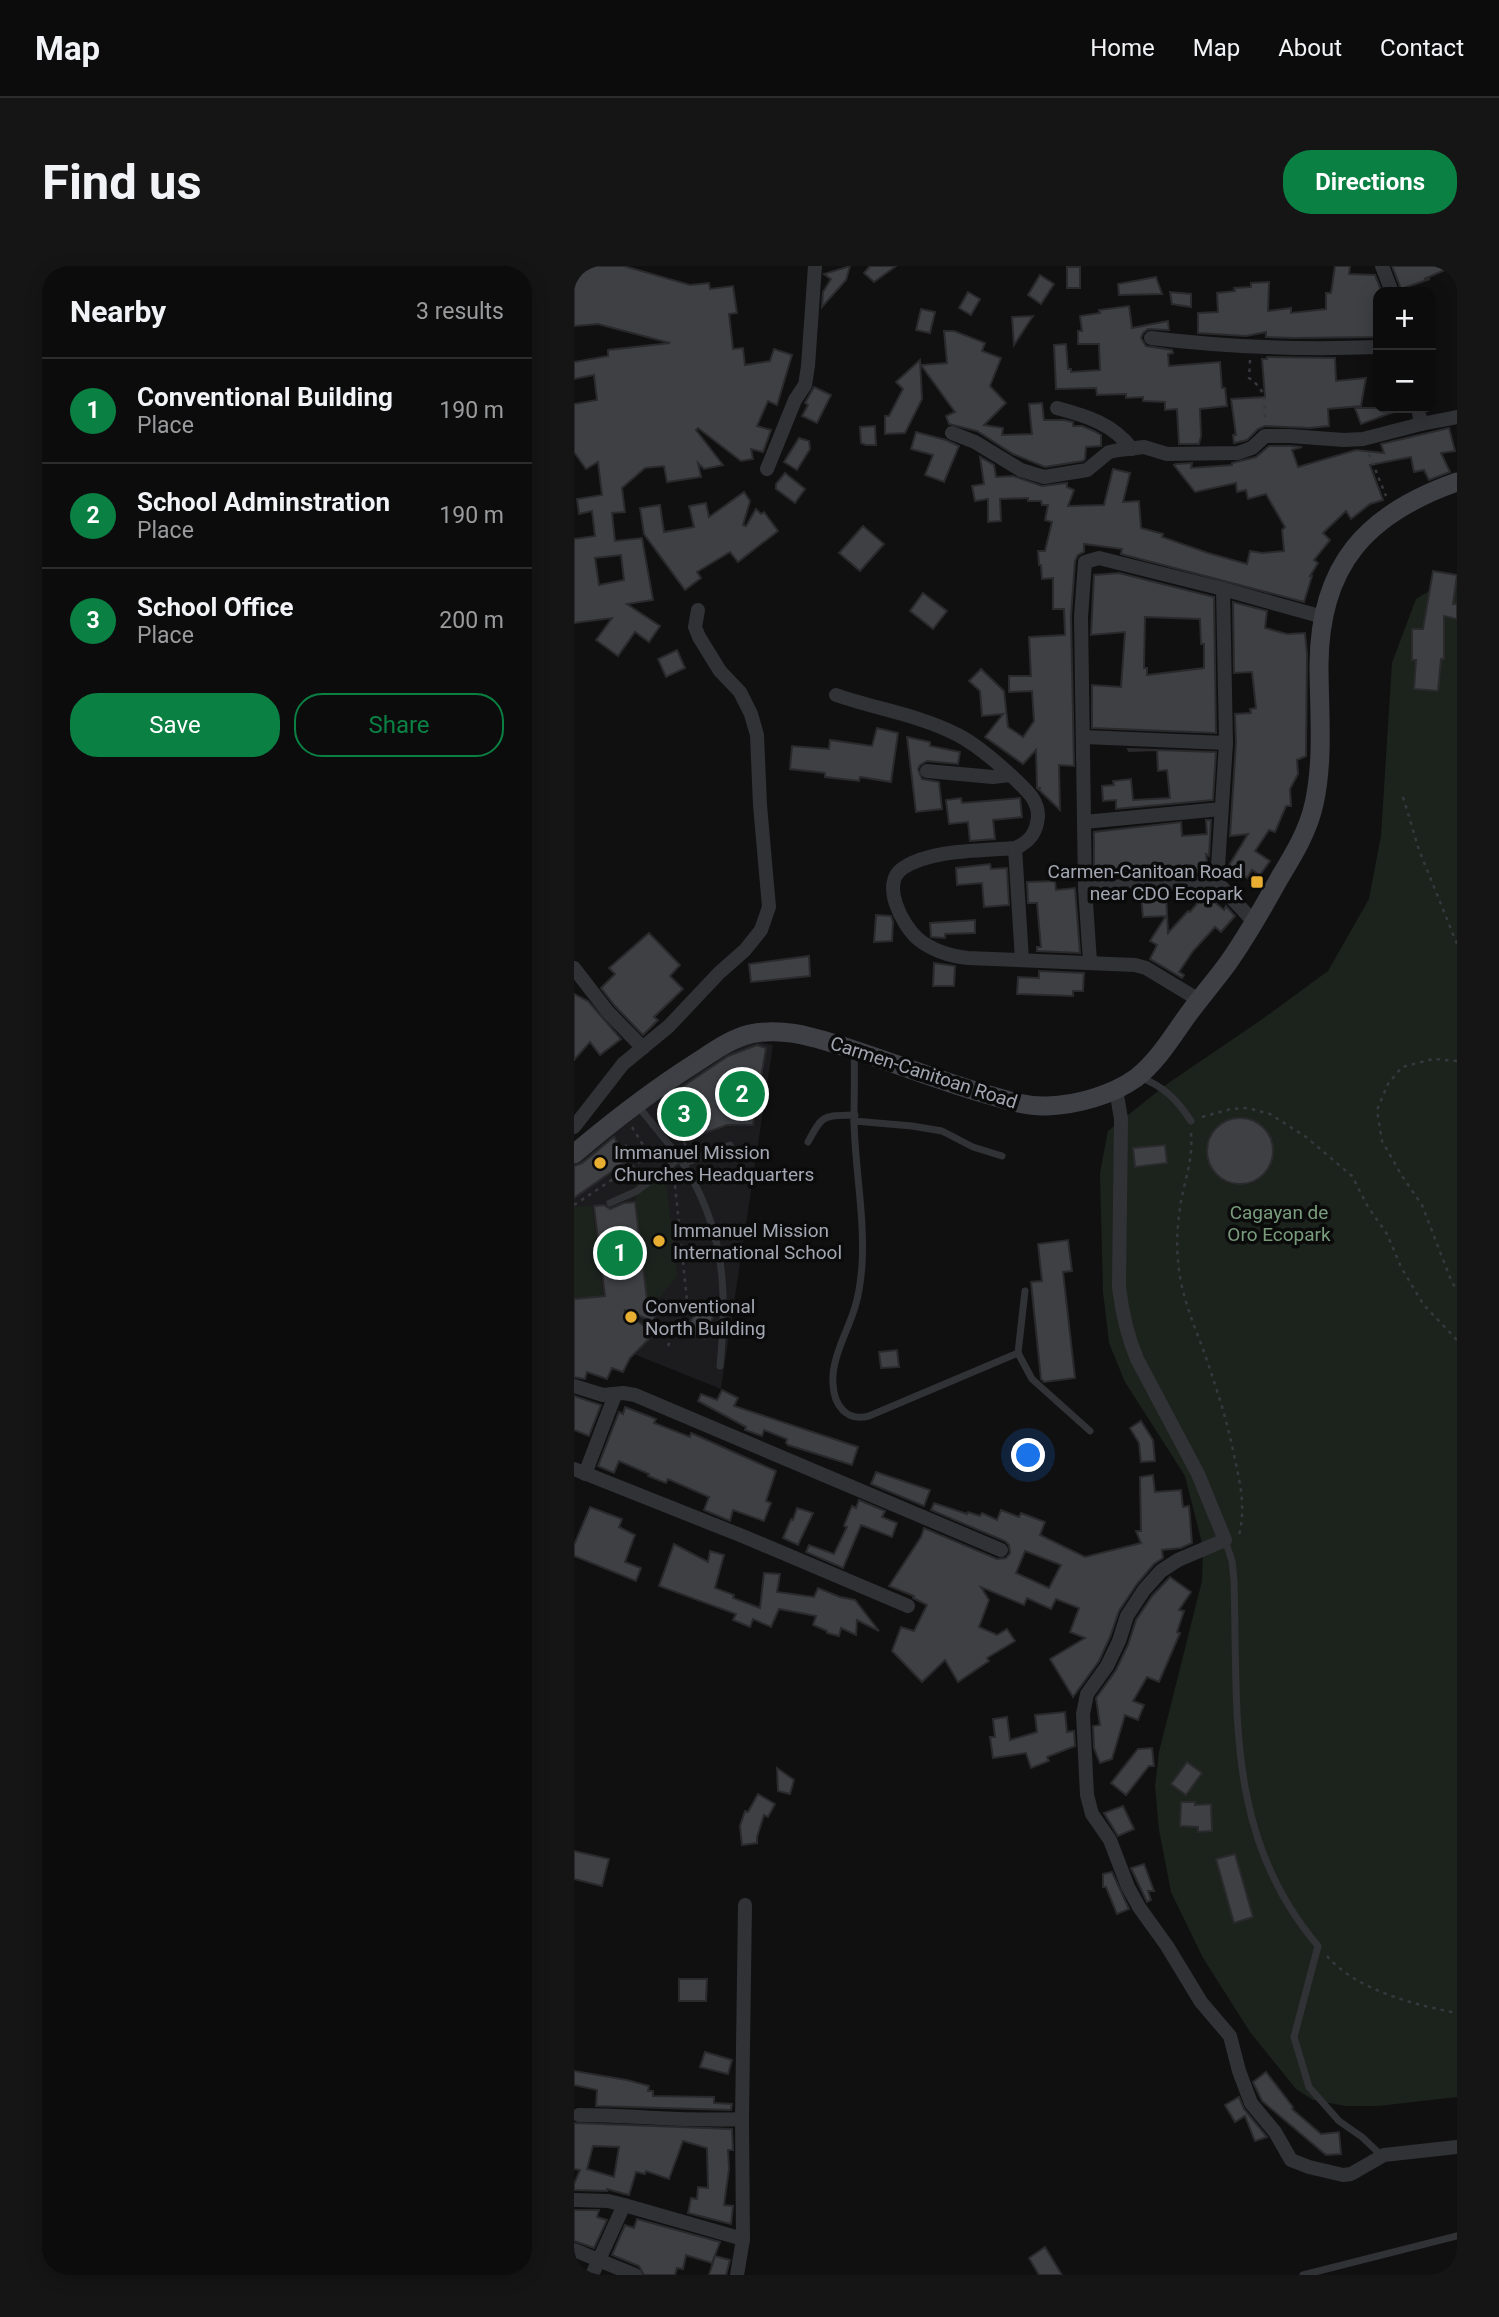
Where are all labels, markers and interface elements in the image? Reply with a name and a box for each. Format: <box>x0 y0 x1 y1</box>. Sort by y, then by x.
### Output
text: Map <box>35 29 100 68</box>
text: Home <box>1090 34 1155 62</box>
text: Map <box>1193 34 1240 62</box>
text: About <box>1278 34 1342 62</box>
text: Contact <box>1380 34 1464 62</box>
button: Directions <box>1283 150 1457 214</box>
text: Find us <box>42 154 202 211</box>
map controls <box>1373 287 1436 413</box>
button: + <box>1373 287 1436 350</box>
text: Nearby <box>70 294 166 329</box>
text: 3 results <box>416 298 504 325</box>
button: − <box>1373 350 1436 413</box>
text: Conventional Building <box>137 382 393 412</box>
text: 1 <box>86 397 100 424</box>
text: 190 m <box>439 397 504 424</box>
text: Place <box>137 412 194 439</box>
text: School Adminstration <box>137 487 390 517</box>
text: 2 <box>86 502 100 529</box>
text: 190 m <box>439 502 504 529</box>
text: Place <box>137 517 194 544</box>
text: School Office <box>137 592 294 622</box>
text: 3 <box>86 607 100 634</box>
text: 200 m <box>439 607 504 634</box>
text: Place <box>137 622 194 649</box>
button: Save <box>70 693 280 757</box>
button: Share <box>294 693 504 757</box>
place label: Carmen-Canitoan Road near CDO Ecopark <box>1048 860 1243 905</box>
marker: Carmen-Canitoan Road near CDO Ecopark <box>1249 874 1265 890</box>
street label: Carmen-Canitoan Road <box>827 1031 1020 1114</box>
pin: 2 <box>719 1068 765 1120</box>
pin: 3 <box>661 1088 707 1140</box>
place label: Immanuel Mission Churches Headquarters <box>614 1141 814 1186</box>
marker: Immanuel Mission Churches Headquarters <box>592 1155 608 1171</box>
park label: Cagayan de Oro Ecopark <box>1227 1201 1331 1246</box>
place label: Immanuel Mission International School <box>673 1219 842 1264</box>
pin: 1 <box>597 1227 643 1279</box>
marker: Immanuel Mission International School <box>651 1233 667 1249</box>
place label: Conventional North Building <box>645 1295 766 1340</box>
marker: Conventional North Building <box>623 1309 639 1325</box>
your location <box>1011 1438 1045 1472</box>

